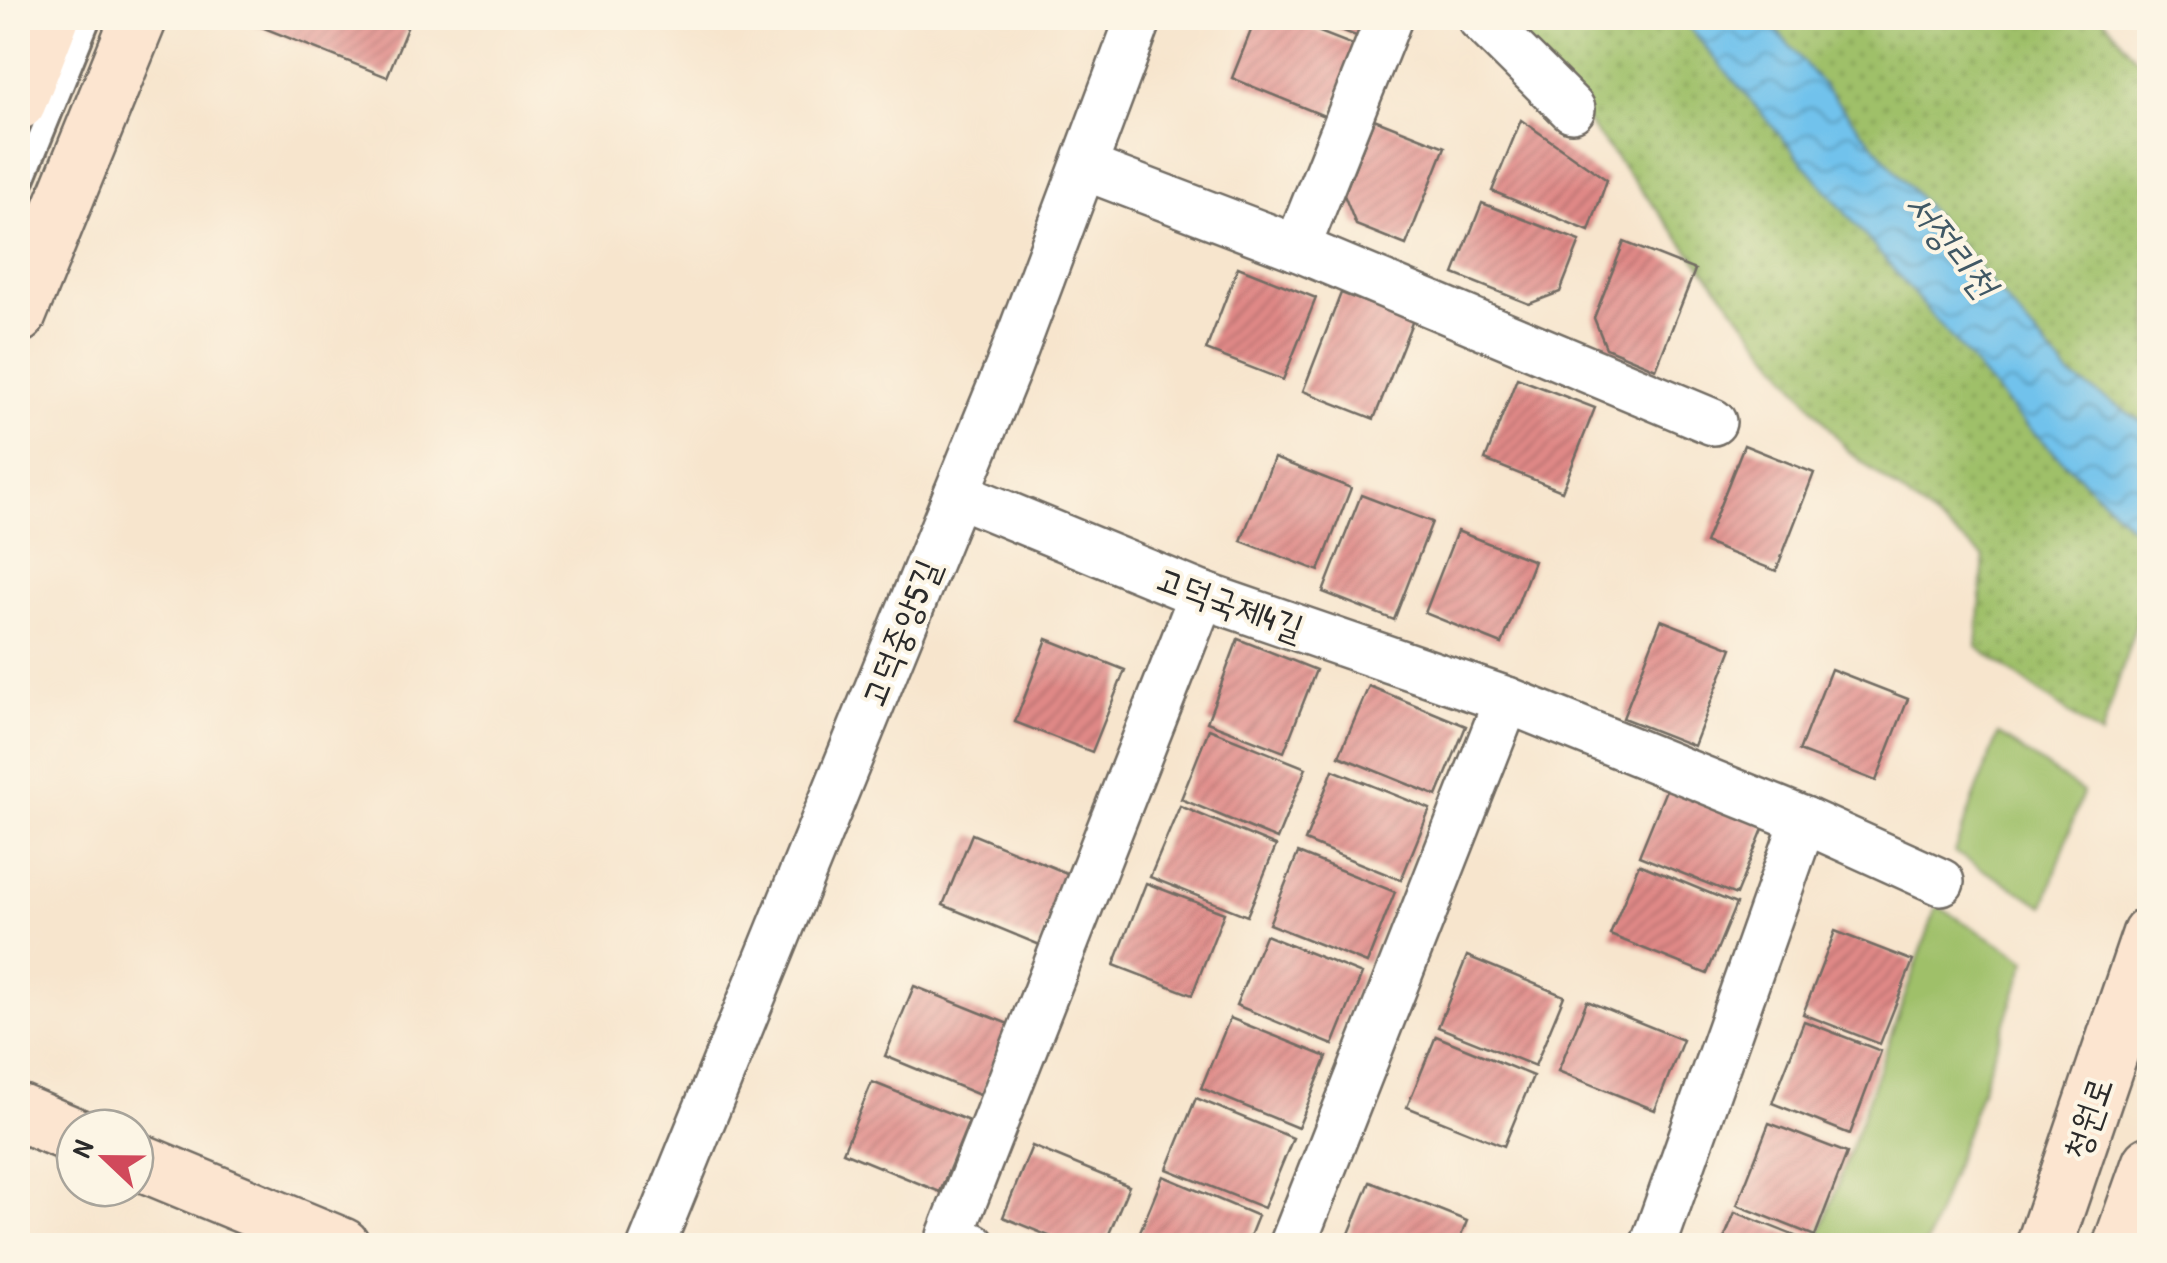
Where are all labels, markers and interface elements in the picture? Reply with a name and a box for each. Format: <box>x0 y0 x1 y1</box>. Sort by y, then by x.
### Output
water label: 서정리천 <box>1893 180 2013 311</box>
street label: 고덕중앙5길 <box>849 552 951 714</box>
street label: 고덕국제4길 <box>1150 555 1310 651</box>
street label: 청원로 <box>2051 1070 2123 1166</box>
north arrow <box>55 1108 155 1208</box>
text: N <box>61 1135 102 1163</box>

